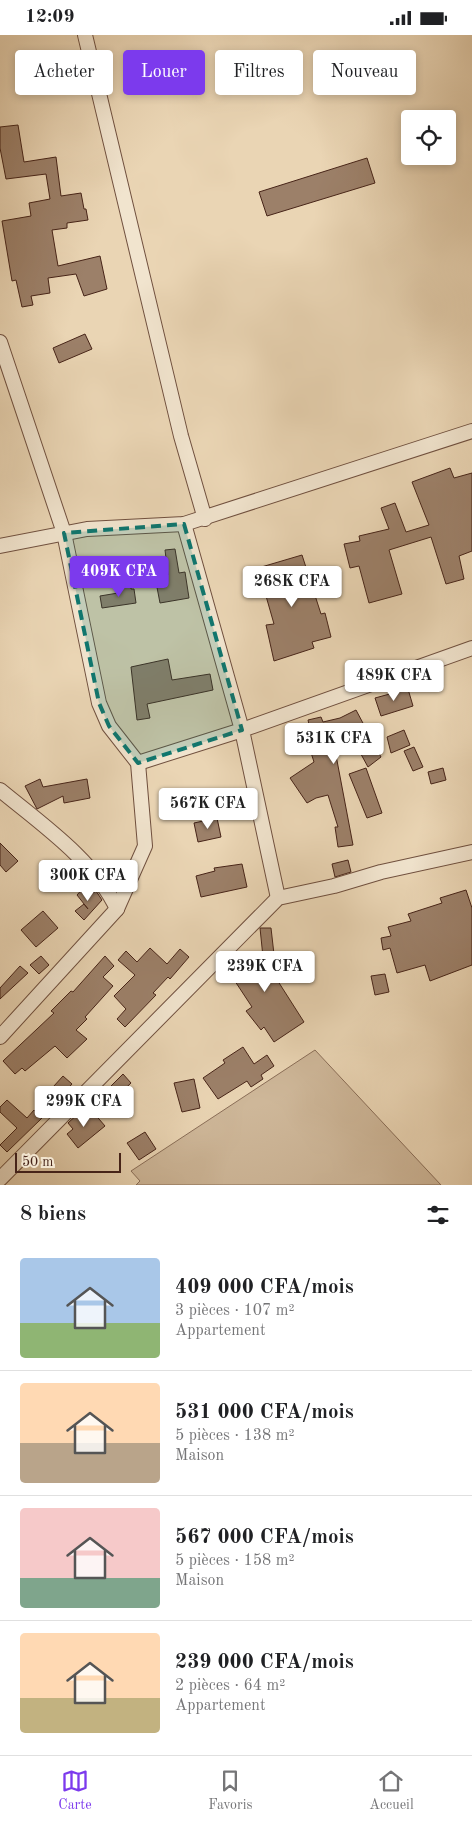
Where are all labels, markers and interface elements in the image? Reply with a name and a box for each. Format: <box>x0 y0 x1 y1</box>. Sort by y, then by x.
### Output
text: 12:09 <box>25 8 74 27</box>
chip: Acheter <box>15 50 113 95</box>
chip: Louer <box>123 50 205 95</box>
chip: Filtres <box>215 50 303 95</box>
chip: Nouveau <box>313 50 416 95</box>
map controls <box>401 110 456 165</box>
button: locate <box>401 110 456 165</box>
pin: 409K CFA <box>67 555 171 598</box>
text: 409K CFA <box>81 564 157 580</box>
pin: 268K CFA <box>240 565 344 608</box>
text: 268K CFA <box>254 574 330 590</box>
pin: 489K CFA <box>342 659 446 702</box>
text: 489K CFA <box>356 668 432 684</box>
pin: 531K CFA <box>282 723 386 765</box>
text: 531K CFA <box>296 731 372 747</box>
pin: 567K CFA <box>156 787 260 830</box>
text: 567K CFA <box>170 796 246 812</box>
pin: 300K CFA <box>36 859 140 902</box>
text: 300K CFA <box>50 868 126 884</box>
pin: 239K CFA <box>213 951 317 993</box>
text: 239K CFA <box>227 959 303 975</box>
pin: 299K CFA <box>32 1085 136 1128</box>
text: 299K CFA <box>46 1094 122 1110</box>
scale bar <box>15 1150 121 1173</box>
text: 50 m <box>22 1155 53 1169</box>
icon: filters <box>424 1201 452 1229</box>
text: 8 biens <box>20 1204 86 1225</box>
text: 409 000 CFA/mois <box>175 1277 354 1298</box>
icon: home <box>60 1278 120 1338</box>
text: 3 pièces · 107 m² <box>175 1303 295 1319</box>
text: Appartement <box>175 1323 266 1339</box>
text: 531 000 CFA/mois <box>175 1402 354 1423</box>
icon: home <box>60 1403 120 1463</box>
text: 5 pièces · 138 m² <box>175 1428 295 1444</box>
text: Maison <box>175 1448 224 1464</box>
text: 567 000 CFA/mois <box>175 1527 354 1548</box>
icon: home <box>60 1528 120 1588</box>
text: 5 pièces · 158 m² <box>175 1553 295 1569</box>
text: Maison <box>175 1573 224 1589</box>
text: 239 000 CFA/mois <box>175 1652 354 1673</box>
icon: home <box>60 1653 120 1713</box>
text: 2 pièces · 64 m² <box>175 1678 285 1694</box>
text: Appartement <box>175 1698 266 1714</box>
tab: Carte <box>58 1767 92 1814</box>
tab: Favoris <box>208 1767 253 1814</box>
tab: Accueil <box>369 1767 414 1814</box>

